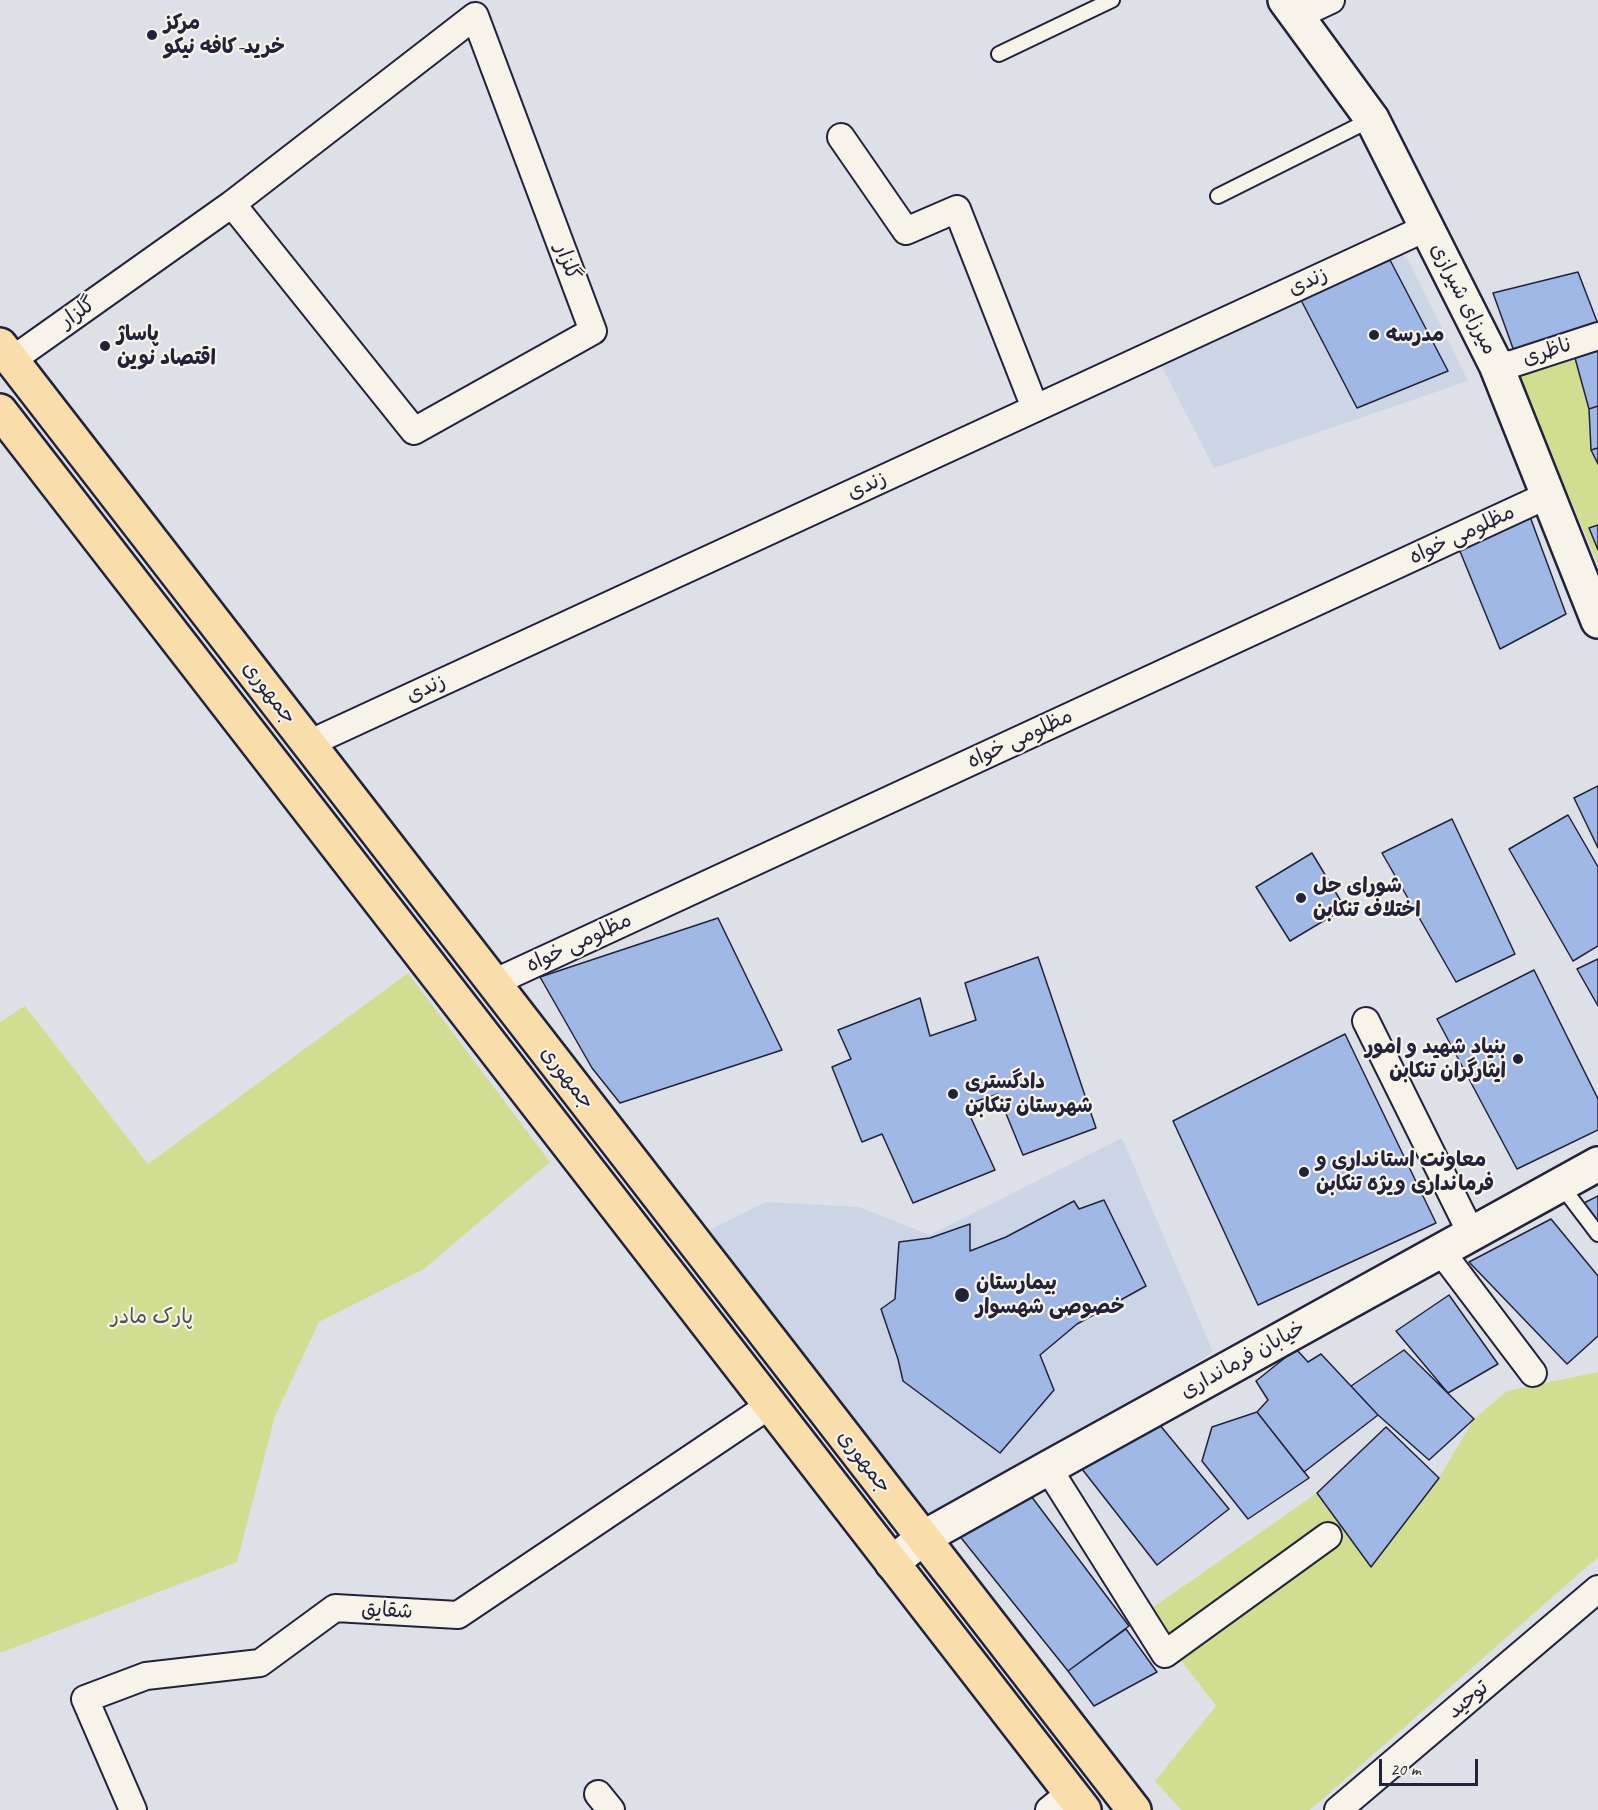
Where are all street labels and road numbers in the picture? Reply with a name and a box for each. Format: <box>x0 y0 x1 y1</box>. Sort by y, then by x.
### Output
street label: میرزای شیرازی <box>1424 239 1502 359</box>
street label: گلزار <box>549 240 585 284</box>
street label: زندی <box>1284 262 1332 302</box>
street label: گلزار <box>55 292 101 334</box>
street label: ناظری <box>1519 332 1575 372</box>
street label: زندی <box>843 466 891 506</box>
street label: مظلومی خواه <box>1405 500 1519 570</box>
street label: جمهوری <box>237 656 301 730</box>
street label: زندی <box>402 669 450 709</box>
street label: مظلومی خواه <box>963 704 1077 774</box>
street label: مظلومی خواه <box>522 908 636 978</box>
street label: جمهوری <box>535 1041 599 1115</box>
street label: خیابان فرمانداری <box>1176 1315 1310 1405</box>
street label: جمهوری <box>832 1425 896 1499</box>
street label: شقایق <box>361 1597 413 1625</box>
street label: توحید <box>1442 1675 1494 1725</box>

